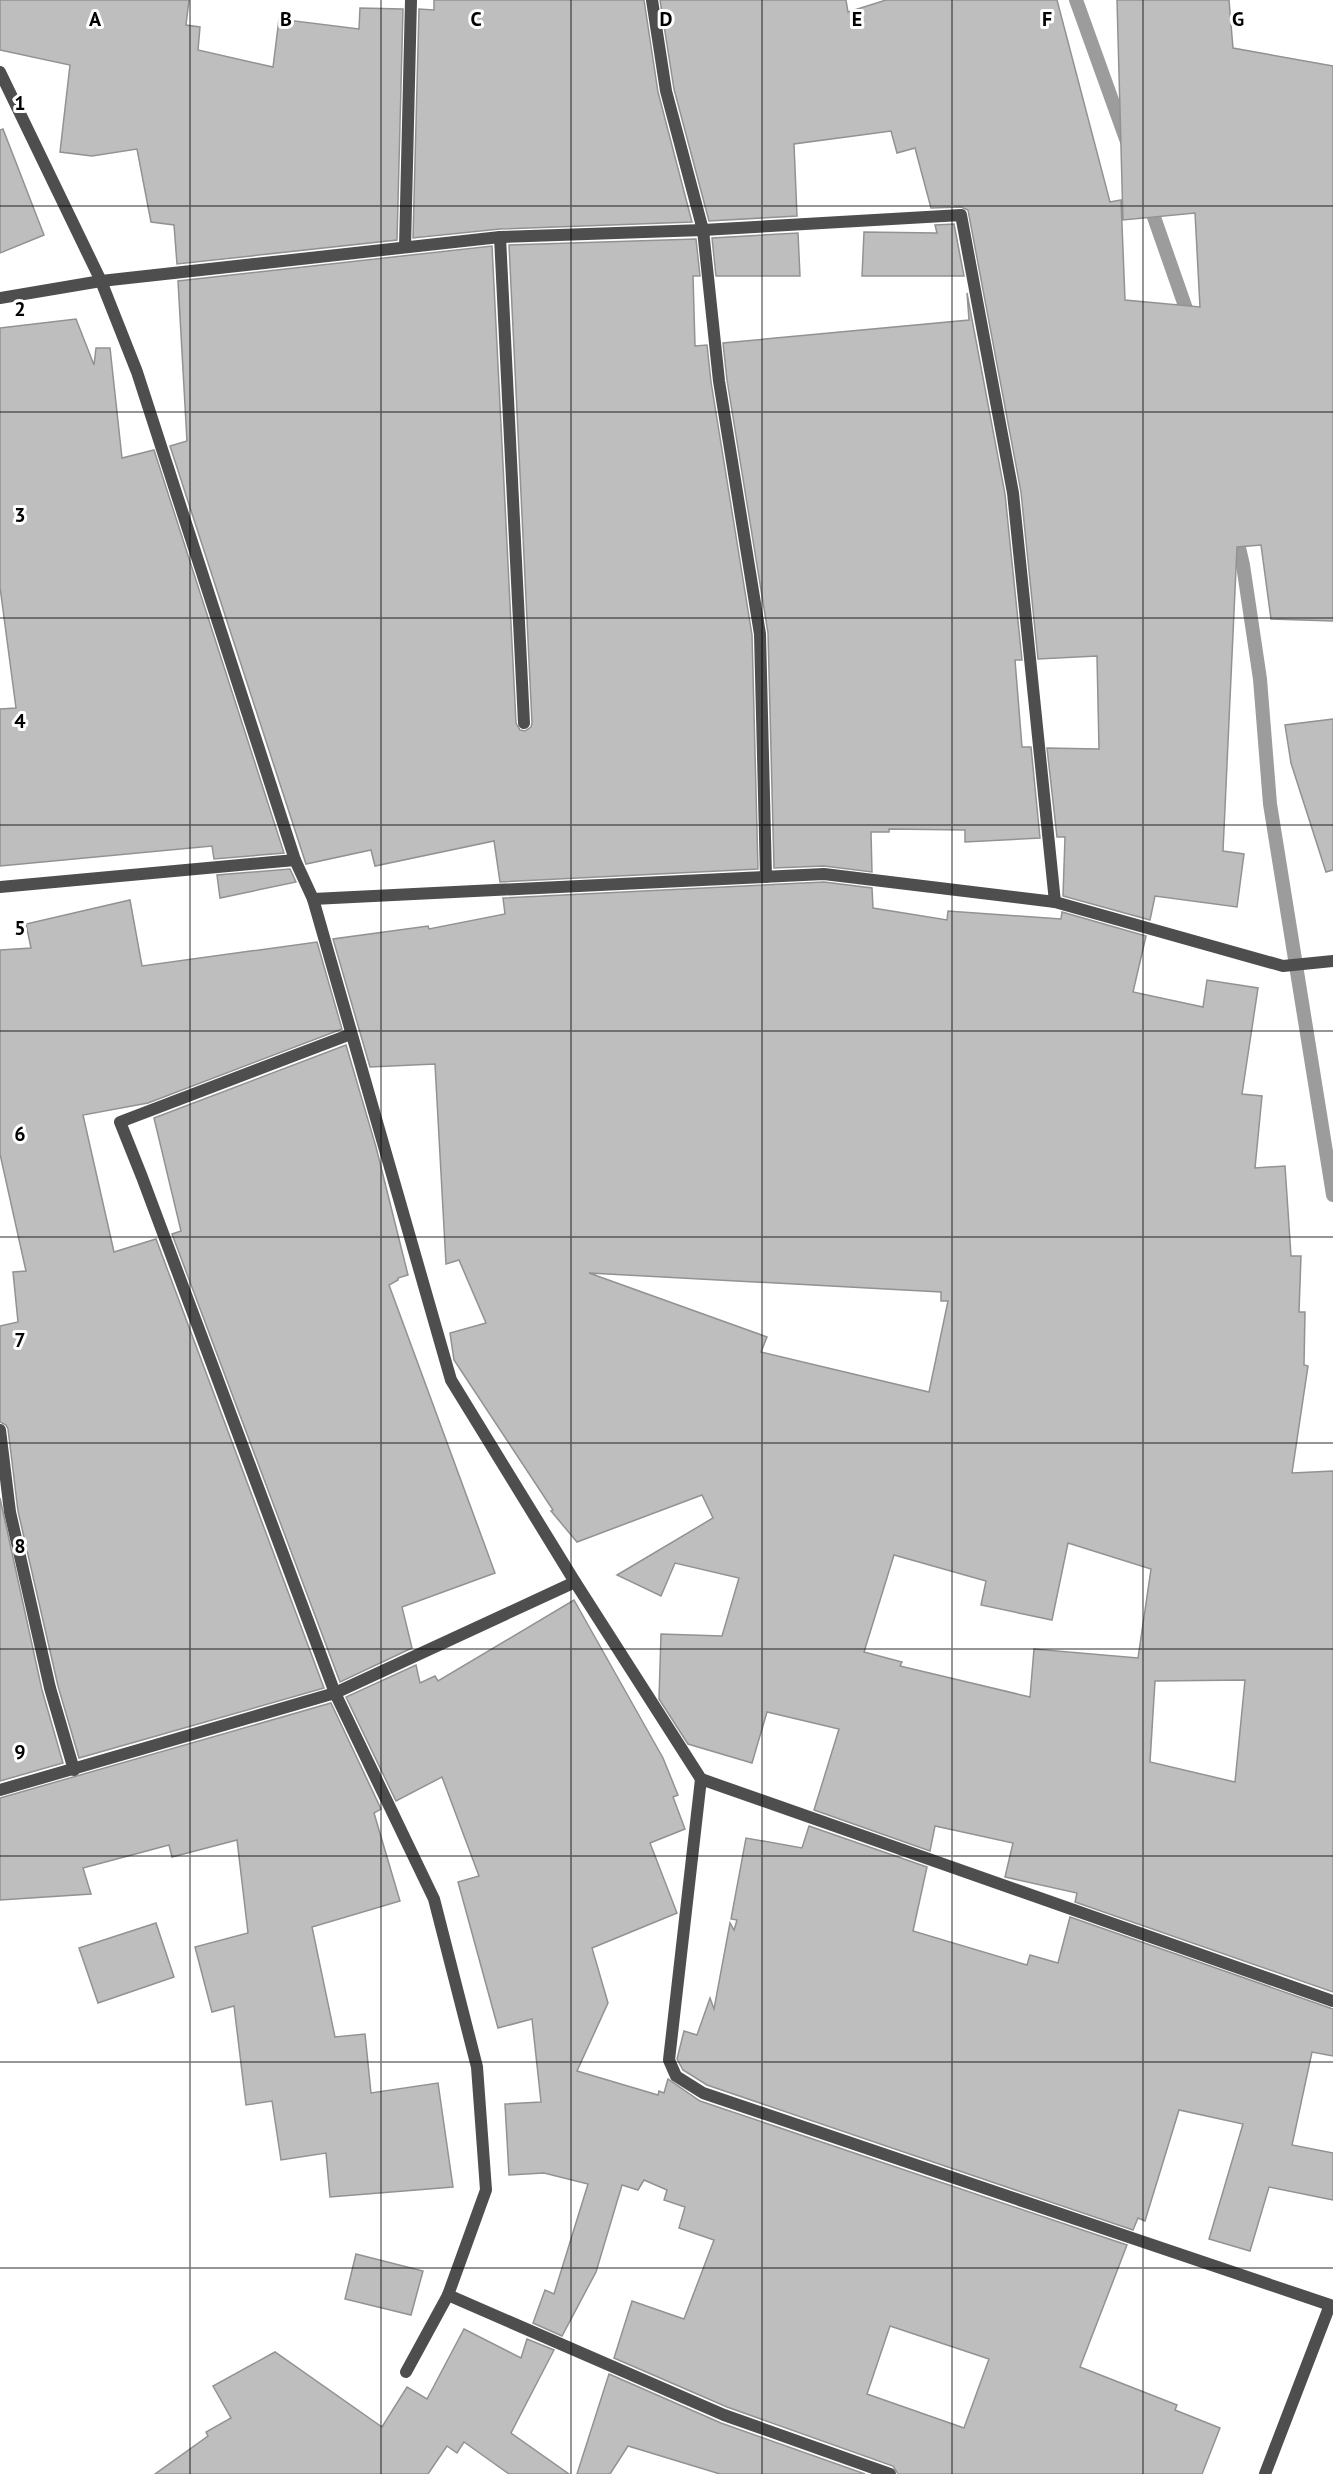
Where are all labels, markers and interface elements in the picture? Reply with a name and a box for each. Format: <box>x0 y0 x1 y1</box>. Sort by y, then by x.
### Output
text: A <box>89 6 102 32</box>
text: B <box>280 6 292 32</box>
text: C <box>470 6 482 32</box>
text: D <box>660 6 673 32</box>
text: E <box>852 6 862 32</box>
text: F <box>1042 6 1052 32</box>
text: G <box>1232 6 1244 32</box>
text: 1 <box>14 90 26 116</box>
text: 2 <box>14 296 26 322</box>
text: 3 <box>14 502 26 528</box>
text: 4 <box>14 708 26 734</box>
text: 5 <box>14 915 26 941</box>
text: 6 <box>14 1121 26 1147</box>
text: 7 <box>14 1327 26 1353</box>
text: 8 <box>14 1533 26 1559</box>
text: 9 <box>14 1739 26 1765</box>

